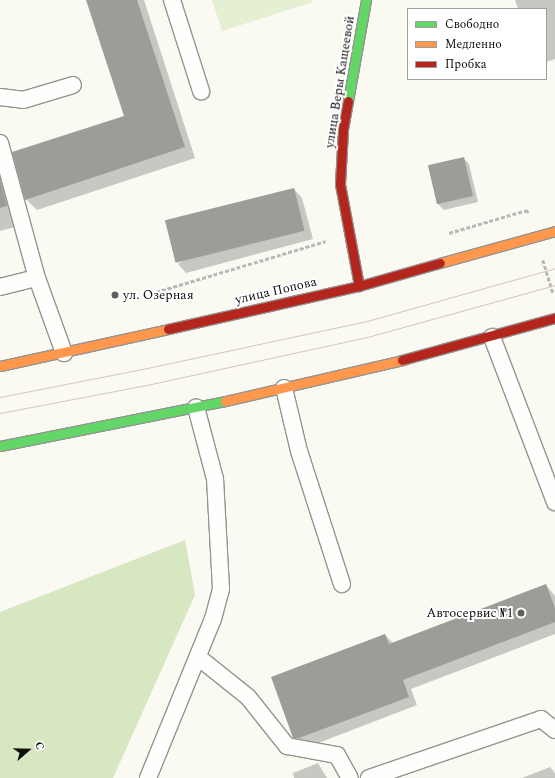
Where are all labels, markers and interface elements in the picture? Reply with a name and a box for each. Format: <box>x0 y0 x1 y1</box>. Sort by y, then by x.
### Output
legend <box>407 8 547 80</box>
street label: улица Веры Кащеевой <box>322 15 358 149</box>
text: Свободно <box>445 15 499 34</box>
text: Медленно <box>445 35 502 54</box>
text: Пробка <box>445 55 487 74</box>
street label: улица Попова <box>234 274 318 308</box>
place label: ул. Озерная <box>123 287 194 303</box>
marker: ул. Озерная <box>110 290 120 300</box>
place label: Автосервис №1 <box>427 605 513 621</box>
marker: Автосервис №1 <box>516 608 526 618</box>
north arrow <box>8 730 48 770</box>
text: С <box>30 739 49 752</box>

